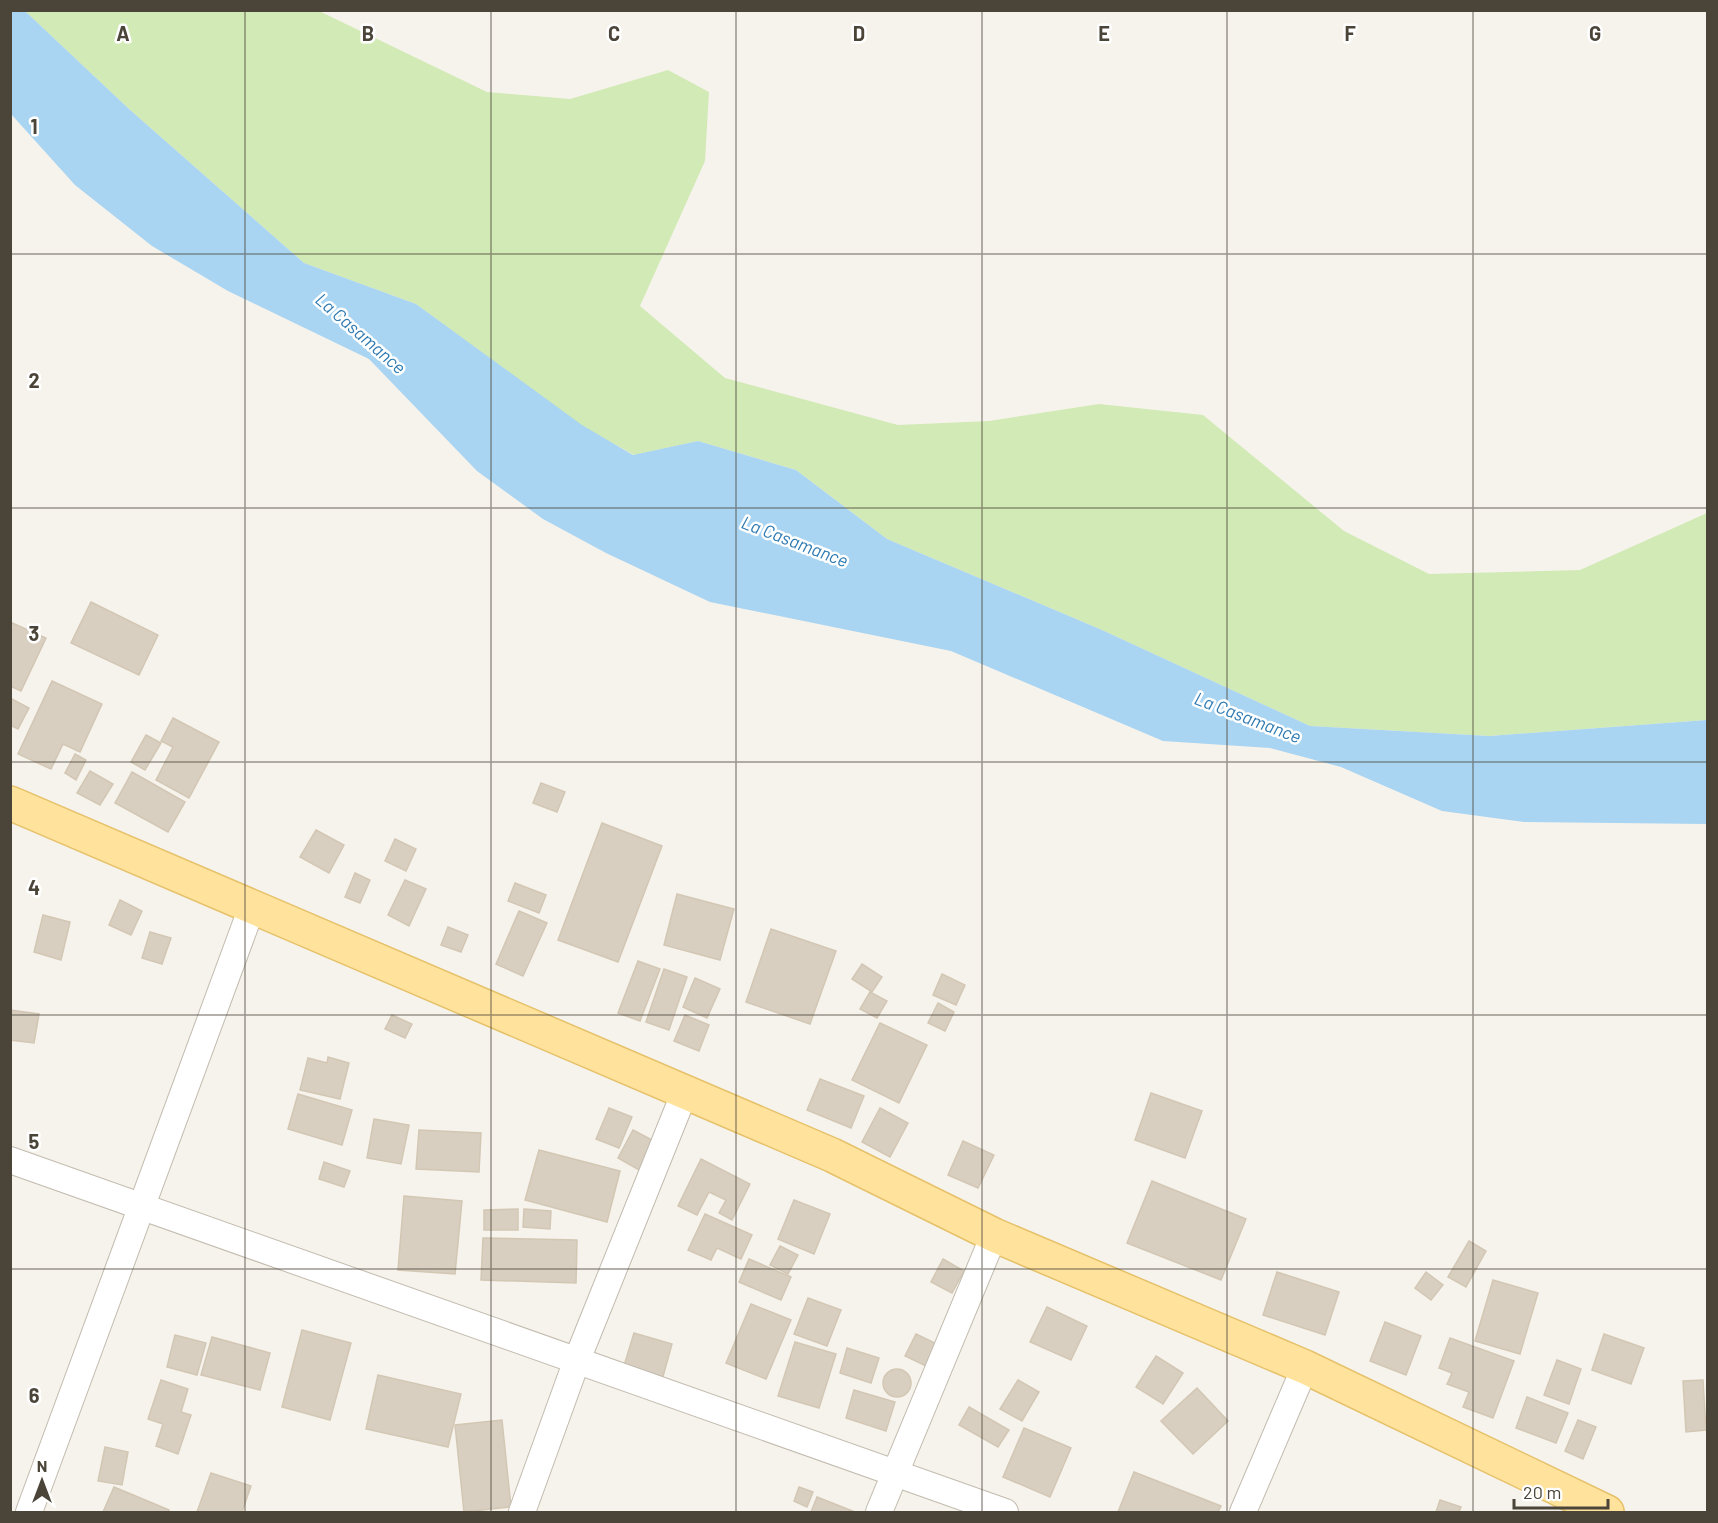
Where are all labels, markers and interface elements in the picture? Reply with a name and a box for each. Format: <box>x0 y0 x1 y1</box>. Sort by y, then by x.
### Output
text: A <box>116 21 130 45</box>
text: B <box>362 21 374 45</box>
text: C <box>608 21 620 45</box>
text: D <box>853 21 865 45</box>
text: E <box>1098 21 1110 45</box>
text: F <box>1344 21 1356 45</box>
text: G <box>1589 21 1601 45</box>
text: 1 <box>30 114 38 138</box>
water label: La Casamance <box>311 288 411 378</box>
text: 2 <box>28 368 40 392</box>
water label: La Casamance <box>739 511 851 571</box>
text: 3 <box>29 621 39 645</box>
water label: La Casamance <box>1192 687 1304 747</box>
text: 4 <box>28 875 40 899</box>
text: 5 <box>29 1129 40 1153</box>
text: 6 <box>29 1383 40 1407</box>
north arrow <box>12 1451 72 1511</box>
text: N <box>37 1456 47 1475</box>
scale bar <box>1514 1472 1608 1510</box>
text: 20 m <box>1523 1481 1561 1503</box>

